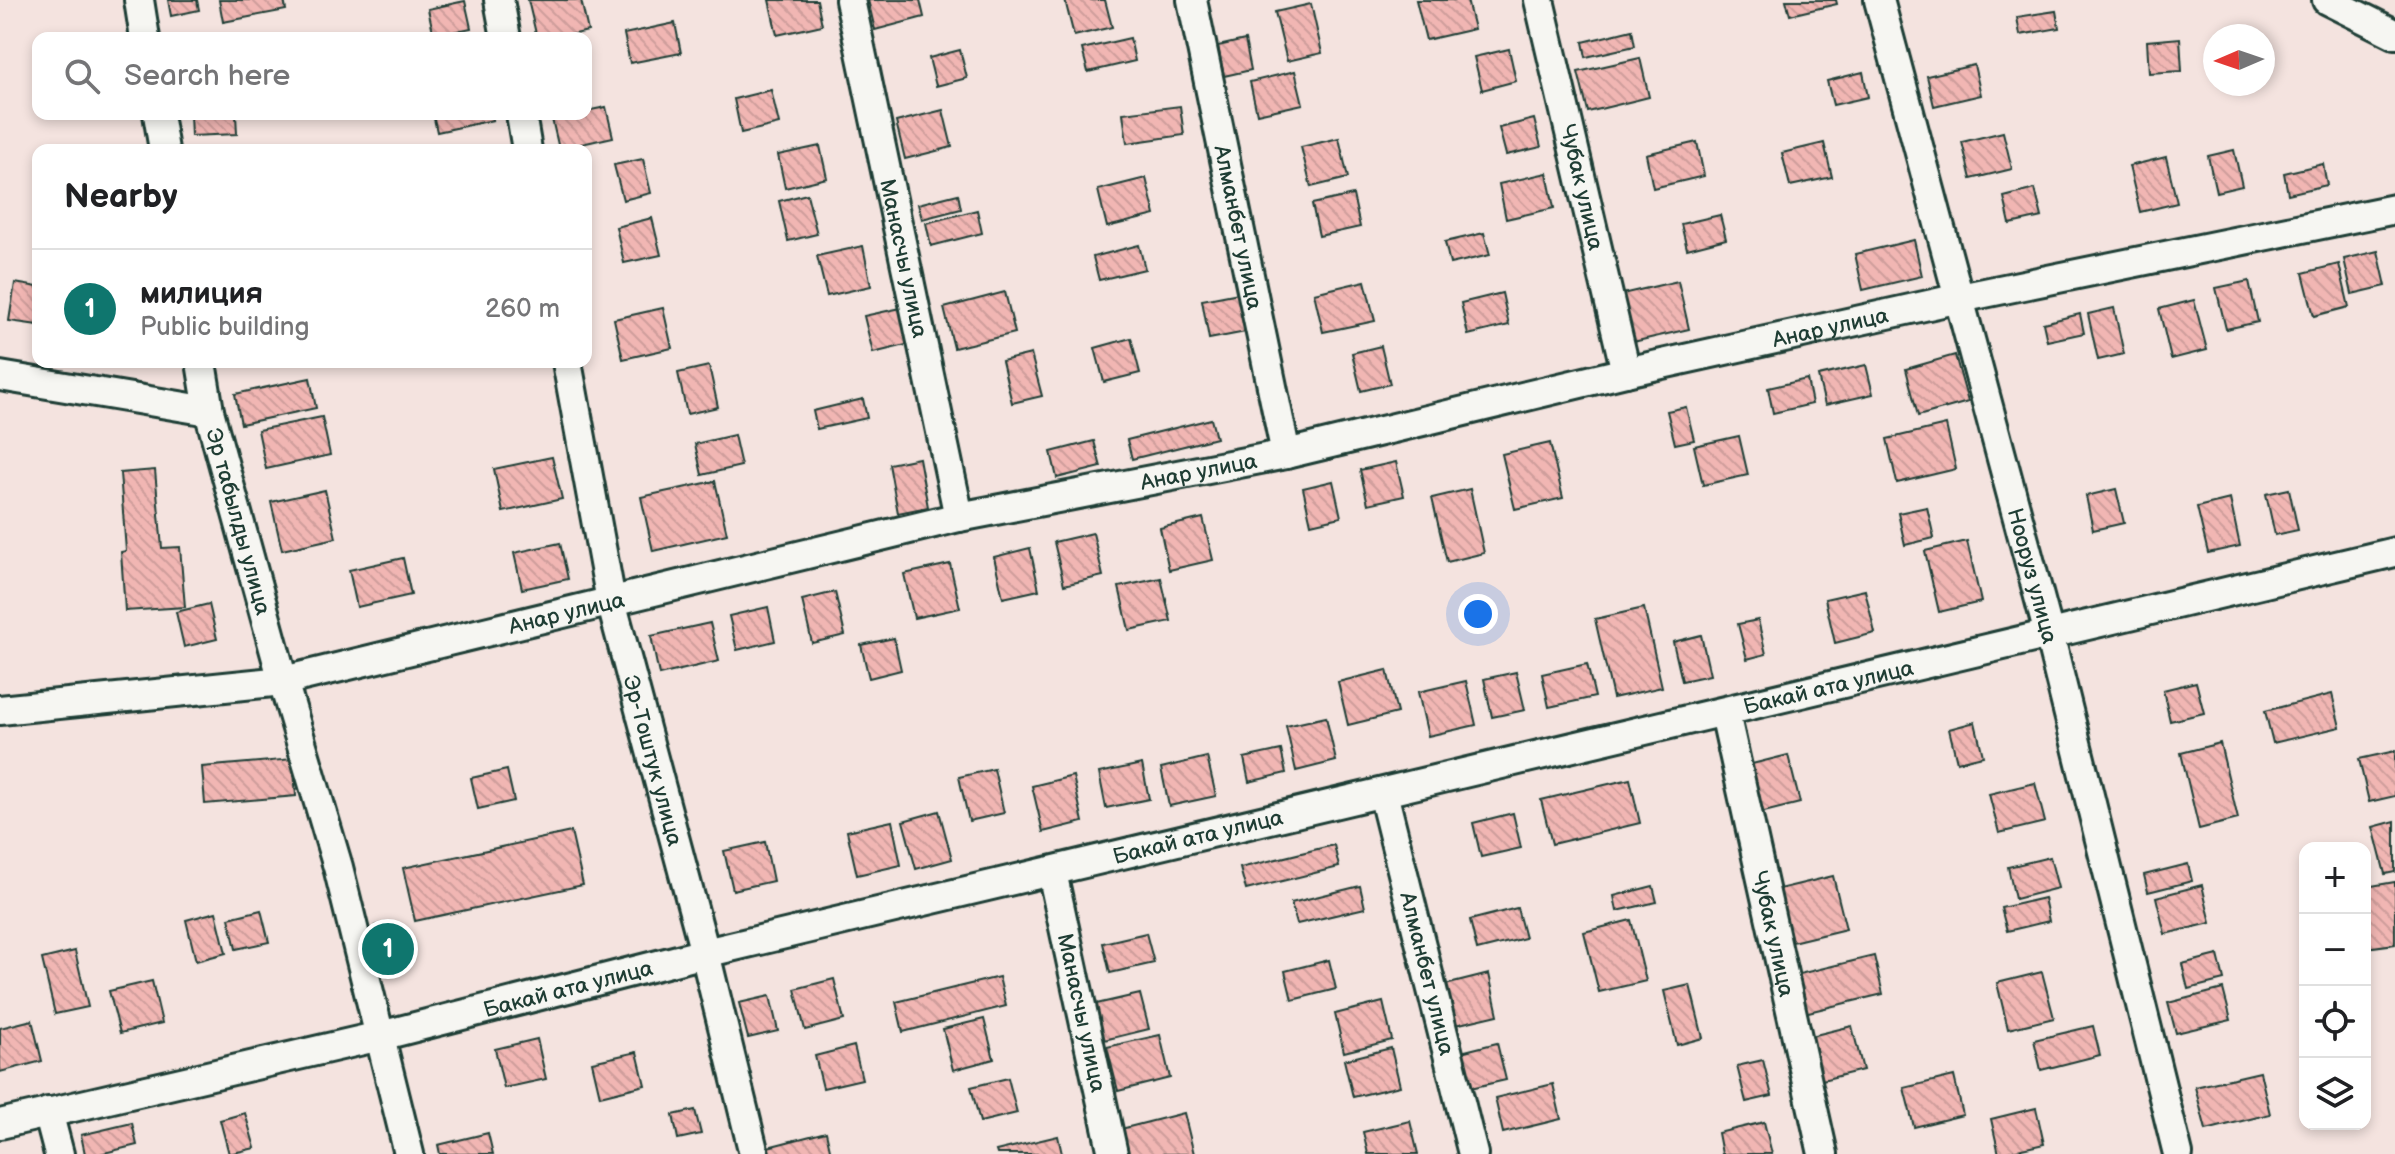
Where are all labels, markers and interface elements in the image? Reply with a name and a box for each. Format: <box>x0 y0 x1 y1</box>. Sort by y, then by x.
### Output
north arrow <box>2203 24 2275 96</box>
search box <box>32 32 592 120</box>
icon: search <box>60 54 104 98</box>
text: Search here <box>124 58 290 94</box>
street label: Чубак улица <box>1553 122 1609 253</box>
street label: Алманбет улица <box>1207 142 1268 312</box>
text: Nearby <box>64 176 178 217</box>
street label: Манасчы улица <box>873 177 933 341</box>
text: милиция <box>140 276 263 312</box>
text: 1 <box>85 294 95 325</box>
text: 260 m <box>485 294 560 325</box>
street label: Анар улица <box>1769 302 1891 354</box>
text: Public building <box>140 312 309 343</box>
street label: Эр табылды улица <box>199 425 276 618</box>
street label: Анар улица <box>1137 448 1259 497</box>
street label: Нооруз улица <box>2001 505 2063 647</box>
street label: Анар улица <box>505 587 627 641</box>
your location <box>1458 594 1498 634</box>
street label: Бакай ата улица <box>1741 655 1916 721</box>
street label: Эр-Тоштук улица <box>616 672 688 849</box>
street label: Бакай ата улица <box>1110 804 1286 871</box>
map controls <box>2299 842 2371 1130</box>
button: + <box>2299 842 2371 914</box>
street label: Чубак улица <box>1745 868 1800 1000</box>
street label: Алманбет улица <box>1393 888 1460 1058</box>
button: − <box>2299 914 2371 986</box>
pin: 1 <box>362 919 414 979</box>
street label: Манасчы улица <box>1051 931 1111 1095</box>
street label: Бакай ата улица <box>481 955 656 1024</box>
button: locate <box>2299 986 2371 1058</box>
button: layers <box>2299 1058 2371 1130</box>

